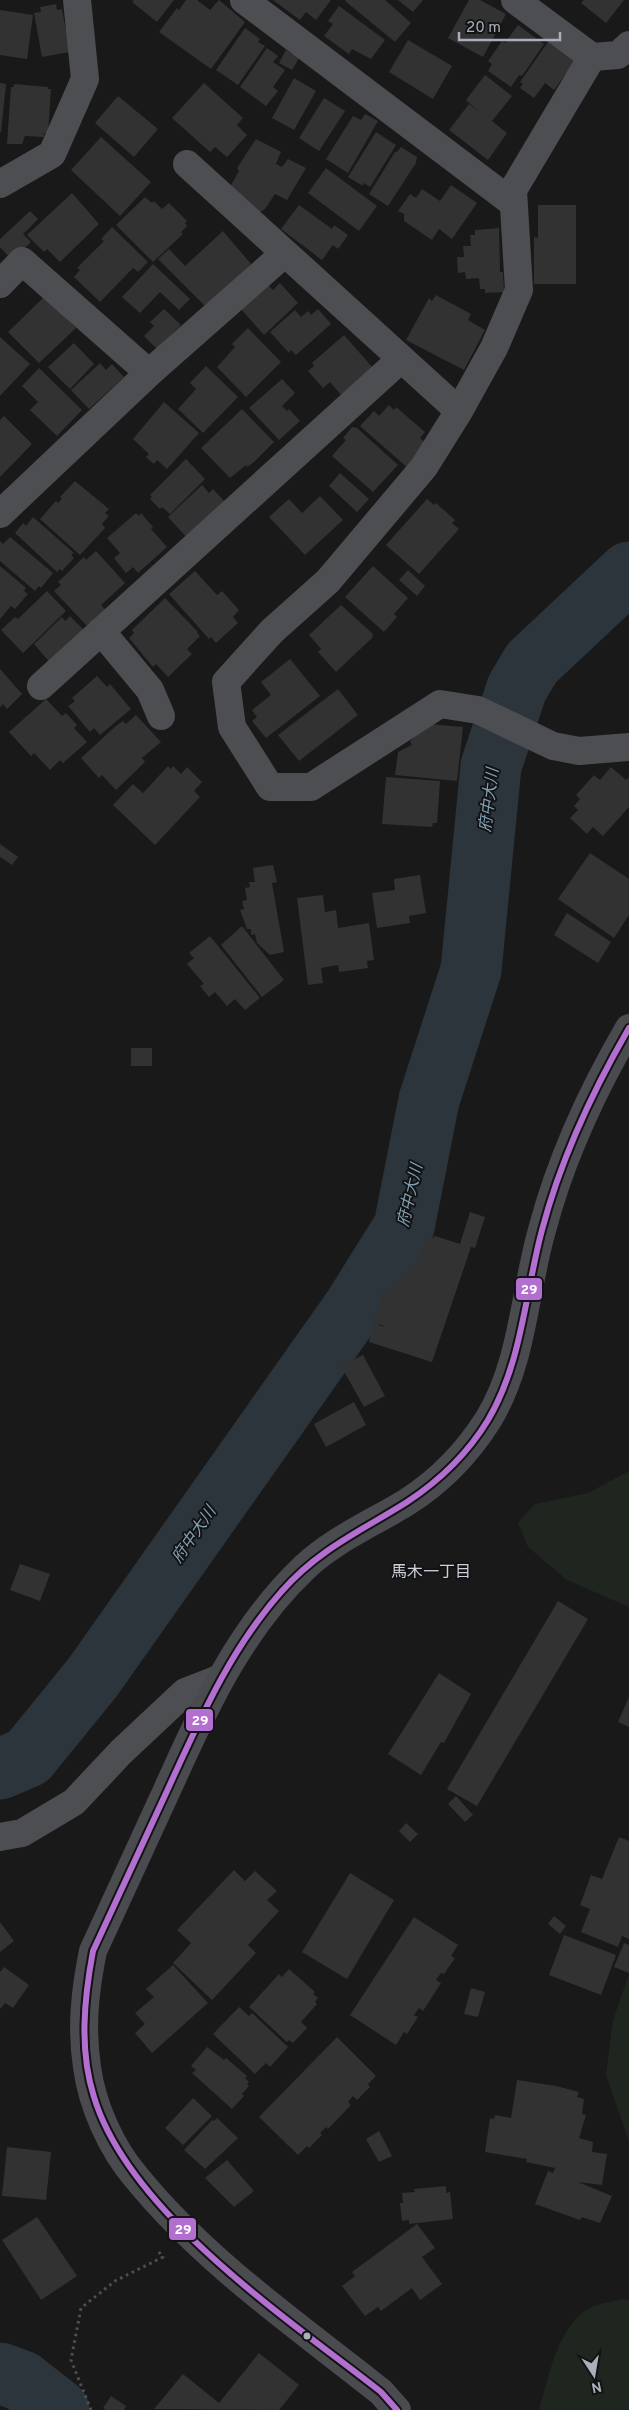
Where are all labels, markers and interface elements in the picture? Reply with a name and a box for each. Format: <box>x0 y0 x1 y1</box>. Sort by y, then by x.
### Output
scale bar <box>459 10 560 42</box>
text: 20 m <box>466 19 501 38</box>
water label: 府中大川 <box>476 765 504 833</box>
water label: 府中大川 <box>394 1160 428 1229</box>
line badge: 29 <box>515 1277 543 1301</box>
text: 29 <box>520 1282 538 1299</box>
water label: 府中大川 <box>168 1502 222 1567</box>
district label: 馬木一丁目 <box>391 1563 471 1583</box>
line badge: 29 <box>185 1708 214 1732</box>
text: 29 <box>191 1713 209 1730</box>
line badge: 29 <box>168 2217 197 2241</box>
text: 29 <box>174 2222 192 2239</box>
unlabelled marker <box>302 2331 312 2341</box>
north arrow <box>569 2350 619 2400</box>
text: N <box>590 2377 603 2396</box>

